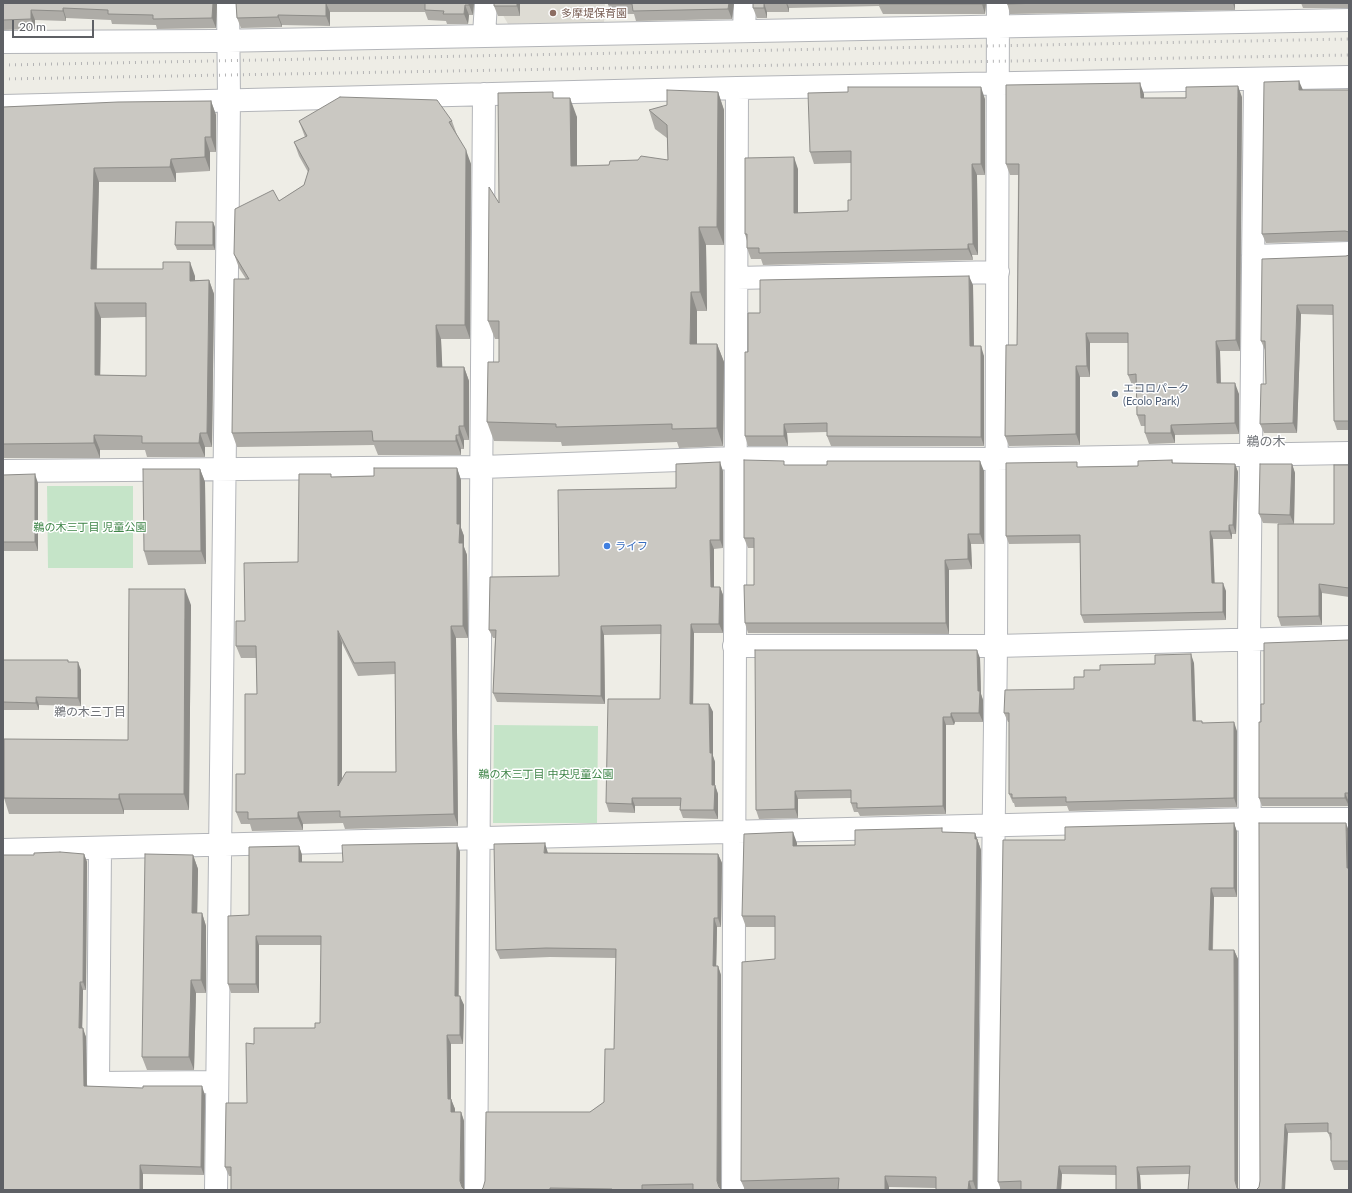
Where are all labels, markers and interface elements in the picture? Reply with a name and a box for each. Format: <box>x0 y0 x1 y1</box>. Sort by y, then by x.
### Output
place label: 多摩堤保育園 <box>561 6 627 20</box>
marker: 多摩堤保育園 <box>548 8 558 18</box>
scale bar <box>14 12 96 38</box>
text: 20 m <box>19 19 46 34</box>
place label: エコロパーク (Ecolo Park) <box>1123 381 1189 407</box>
marker: エコロパーク (Ecolo Park) <box>1110 389 1120 399</box>
district label: 鵜の木 <box>1247 434 1285 450</box>
park label: 鵜の木三丁目 児童公園 <box>34 520 146 534</box>
place label: ライフ <box>615 539 648 553</box>
marker: ライフ <box>602 541 612 551</box>
district label: 鵜の木三丁目 <box>54 705 126 719</box>
park label: 鵜の木三丁目 中央児童公園 <box>479 767 613 781</box>

